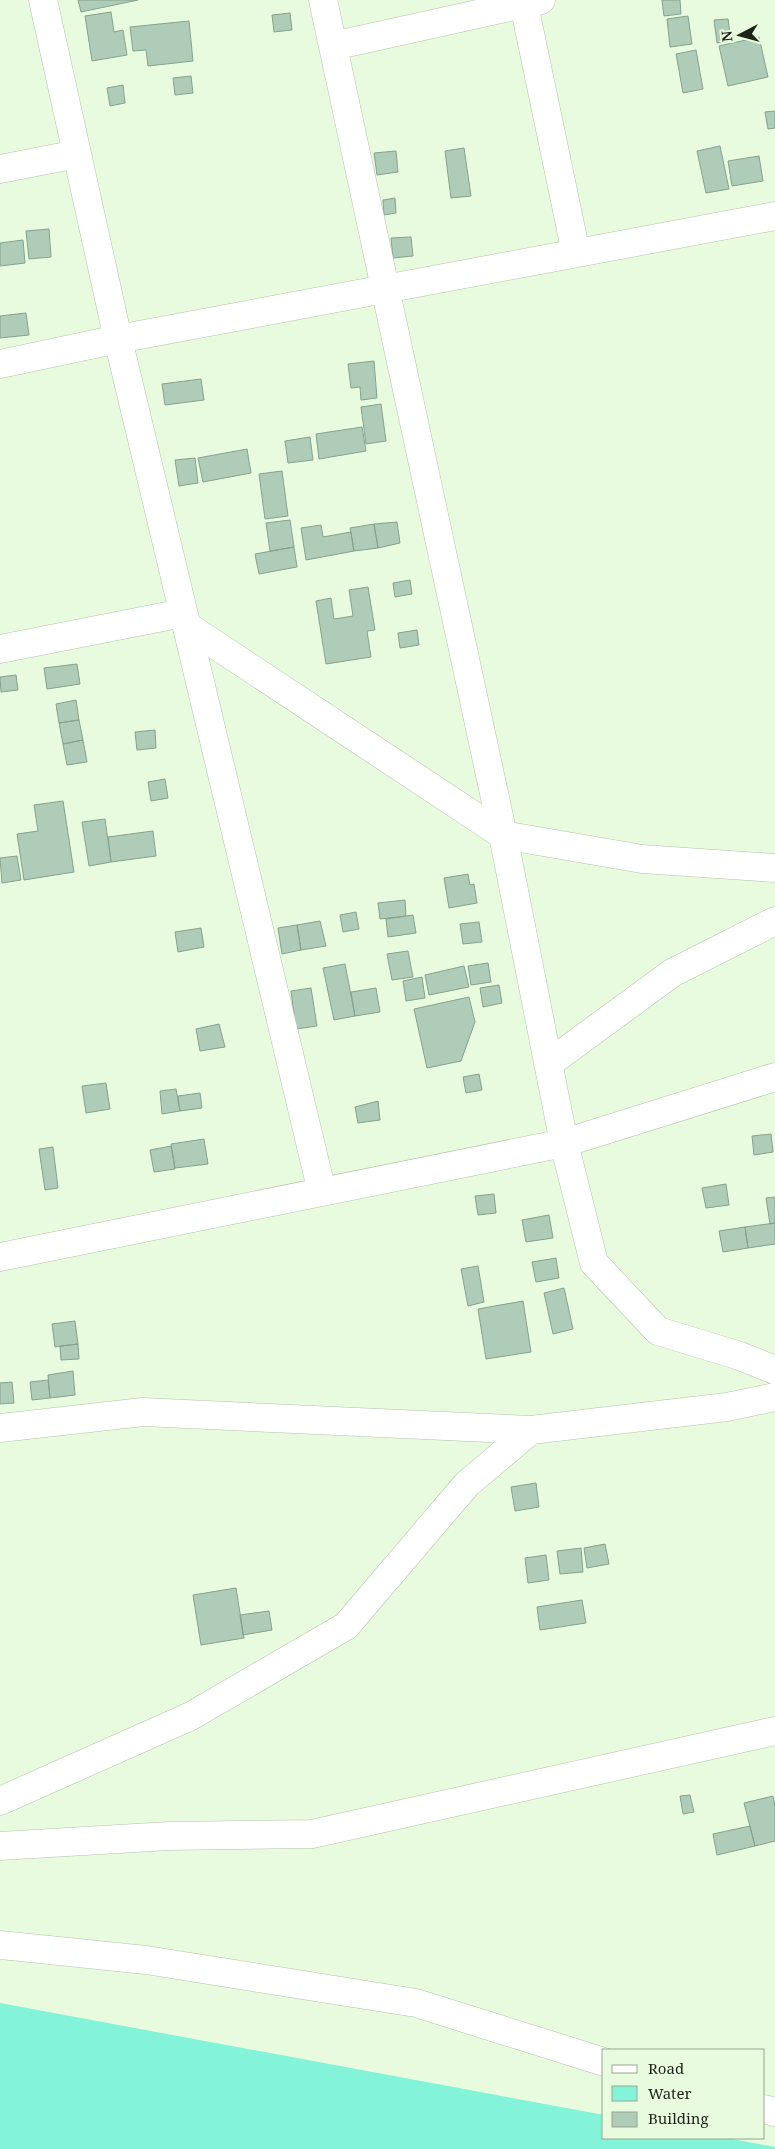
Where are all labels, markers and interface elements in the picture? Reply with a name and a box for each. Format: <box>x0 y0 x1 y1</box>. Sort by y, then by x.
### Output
north arrow <box>715 10 765 60</box>
text: N <box>717 30 737 43</box>
legend <box>602 2049 765 2139</box>
text: Road <box>648 2058 684 2078</box>
text: Water <box>648 2083 691 2103</box>
text: Building <box>648 2108 709 2128</box>

